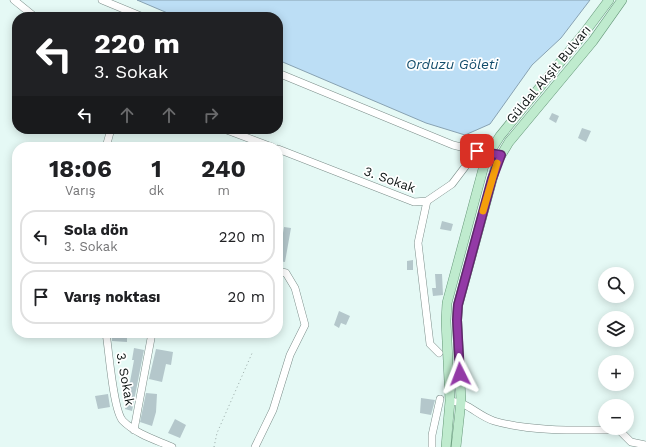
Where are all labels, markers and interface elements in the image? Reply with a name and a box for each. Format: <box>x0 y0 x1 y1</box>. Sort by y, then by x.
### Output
street label: Güldal Akşit Bulvarı <box>503 22 594 126</box>
text: 220 m <box>94 27 180 60</box>
icon: left <box>28 28 80 80</box>
water label: Orduzu Göleti <box>406 56 498 72</box>
text: 3. Sokak <box>94 61 168 82</box>
icon: left <box>74 104 96 126</box>
icon: ahead <box>116 104 138 126</box>
icon: ahead <box>158 104 180 126</box>
icon: right <box>200 104 222 126</box>
pin <box>460 134 494 168</box>
icon: arrive <box>466 140 488 162</box>
text: 18:06 <box>49 155 112 183</box>
text: 1 <box>151 155 162 183</box>
text: 240 <box>201 155 246 183</box>
street label: 3. Sokak <box>362 163 418 196</box>
text: Varış <box>65 183 96 198</box>
text: dk <box>149 183 164 198</box>
text: m <box>217 183 230 198</box>
text: Sola dön <box>64 221 128 239</box>
icon: left <box>30 226 52 248</box>
text: 220 m <box>219 228 265 246</box>
text: 3. Sokak <box>64 239 118 254</box>
map controls <box>598 267 634 435</box>
button: search <box>598 267 634 303</box>
icon: arrive <box>30 286 52 308</box>
text: Varış noktası <box>64 288 161 306</box>
text: 20 m <box>228 288 265 306</box>
button: layers <box>598 311 634 347</box>
street label: 3. Sokak <box>113 351 138 407</box>
position arrow <box>439 353 481 395</box>
button: + <box>598 355 634 391</box>
button: − <box>598 399 634 435</box>

